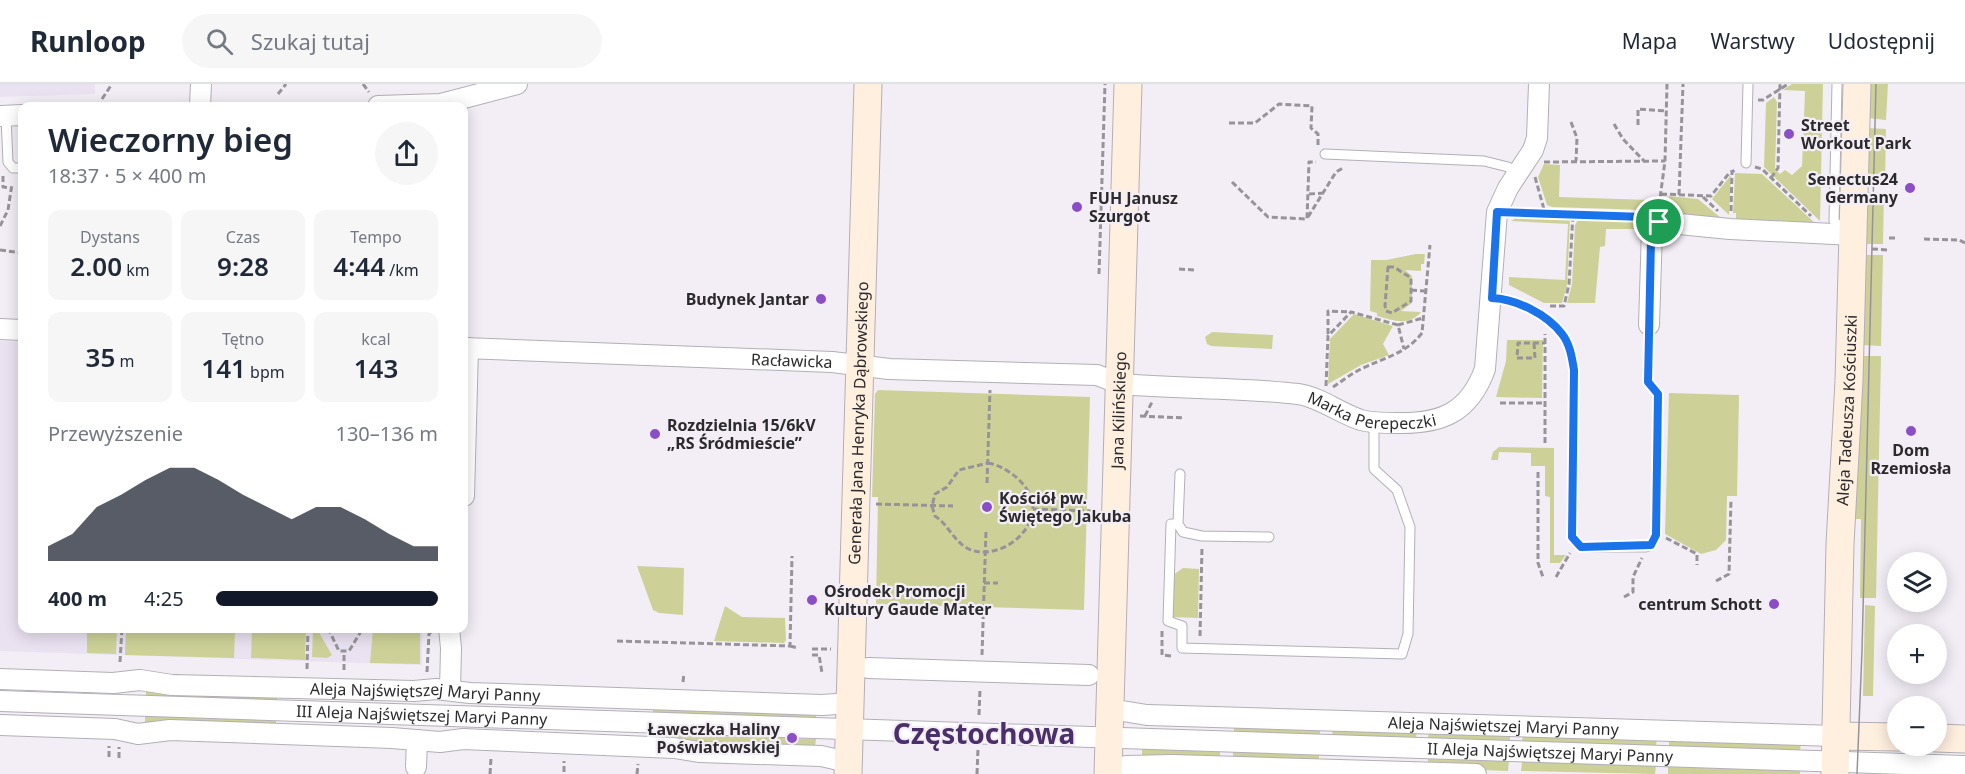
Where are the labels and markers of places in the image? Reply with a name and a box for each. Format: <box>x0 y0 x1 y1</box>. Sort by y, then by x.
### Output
place label: Street Workout Park <box>1801 114 1911 154</box>
marker: Street Workout Park <box>1782 127 1796 141</box>
place label: Senectus24 Germany <box>1808 168 1899 208</box>
marker: Senectus24 Germany <box>1903 181 1917 195</box>
place label: FUH Janusz Szurgot <box>1089 187 1178 227</box>
pin <box>1633 196 1684 247</box>
marker: FUH Janusz Szurgot <box>1070 200 1084 214</box>
place label: Budynek Jantar <box>686 288 809 310</box>
marker: Budynek Jantar <box>814 292 828 306</box>
place label: Rozdzielnia 15/6kV „RS Śródmieście” <box>667 414 816 454</box>
marker: Dom Rzemiosła <box>1904 424 1918 438</box>
marker: Rozdzielnia 15/6kV „RS Śródmieście” <box>648 427 662 441</box>
place label: Dom Rzemiosła <box>1871 439 1951 479</box>
place label: Kościół pw. Świętego Jakuba <box>999 487 1131 527</box>
marker: Kościół pw. Świętego Jakuba <box>980 500 994 514</box>
place label: Ośrodek Promocji Kultury Gaude Mater <box>824 580 991 620</box>
marker: Ośrodek Promocji Kultury Gaude Mater <box>805 593 819 607</box>
place label: centrum Schott <box>1638 593 1762 615</box>
marker: centrum Schott <box>1767 597 1781 611</box>
place label: Ławeczka Haliny Poświatowskiej <box>647 718 781 758</box>
marker: Ławeczka Haliny Poświatowskiej <box>785 731 799 745</box>

